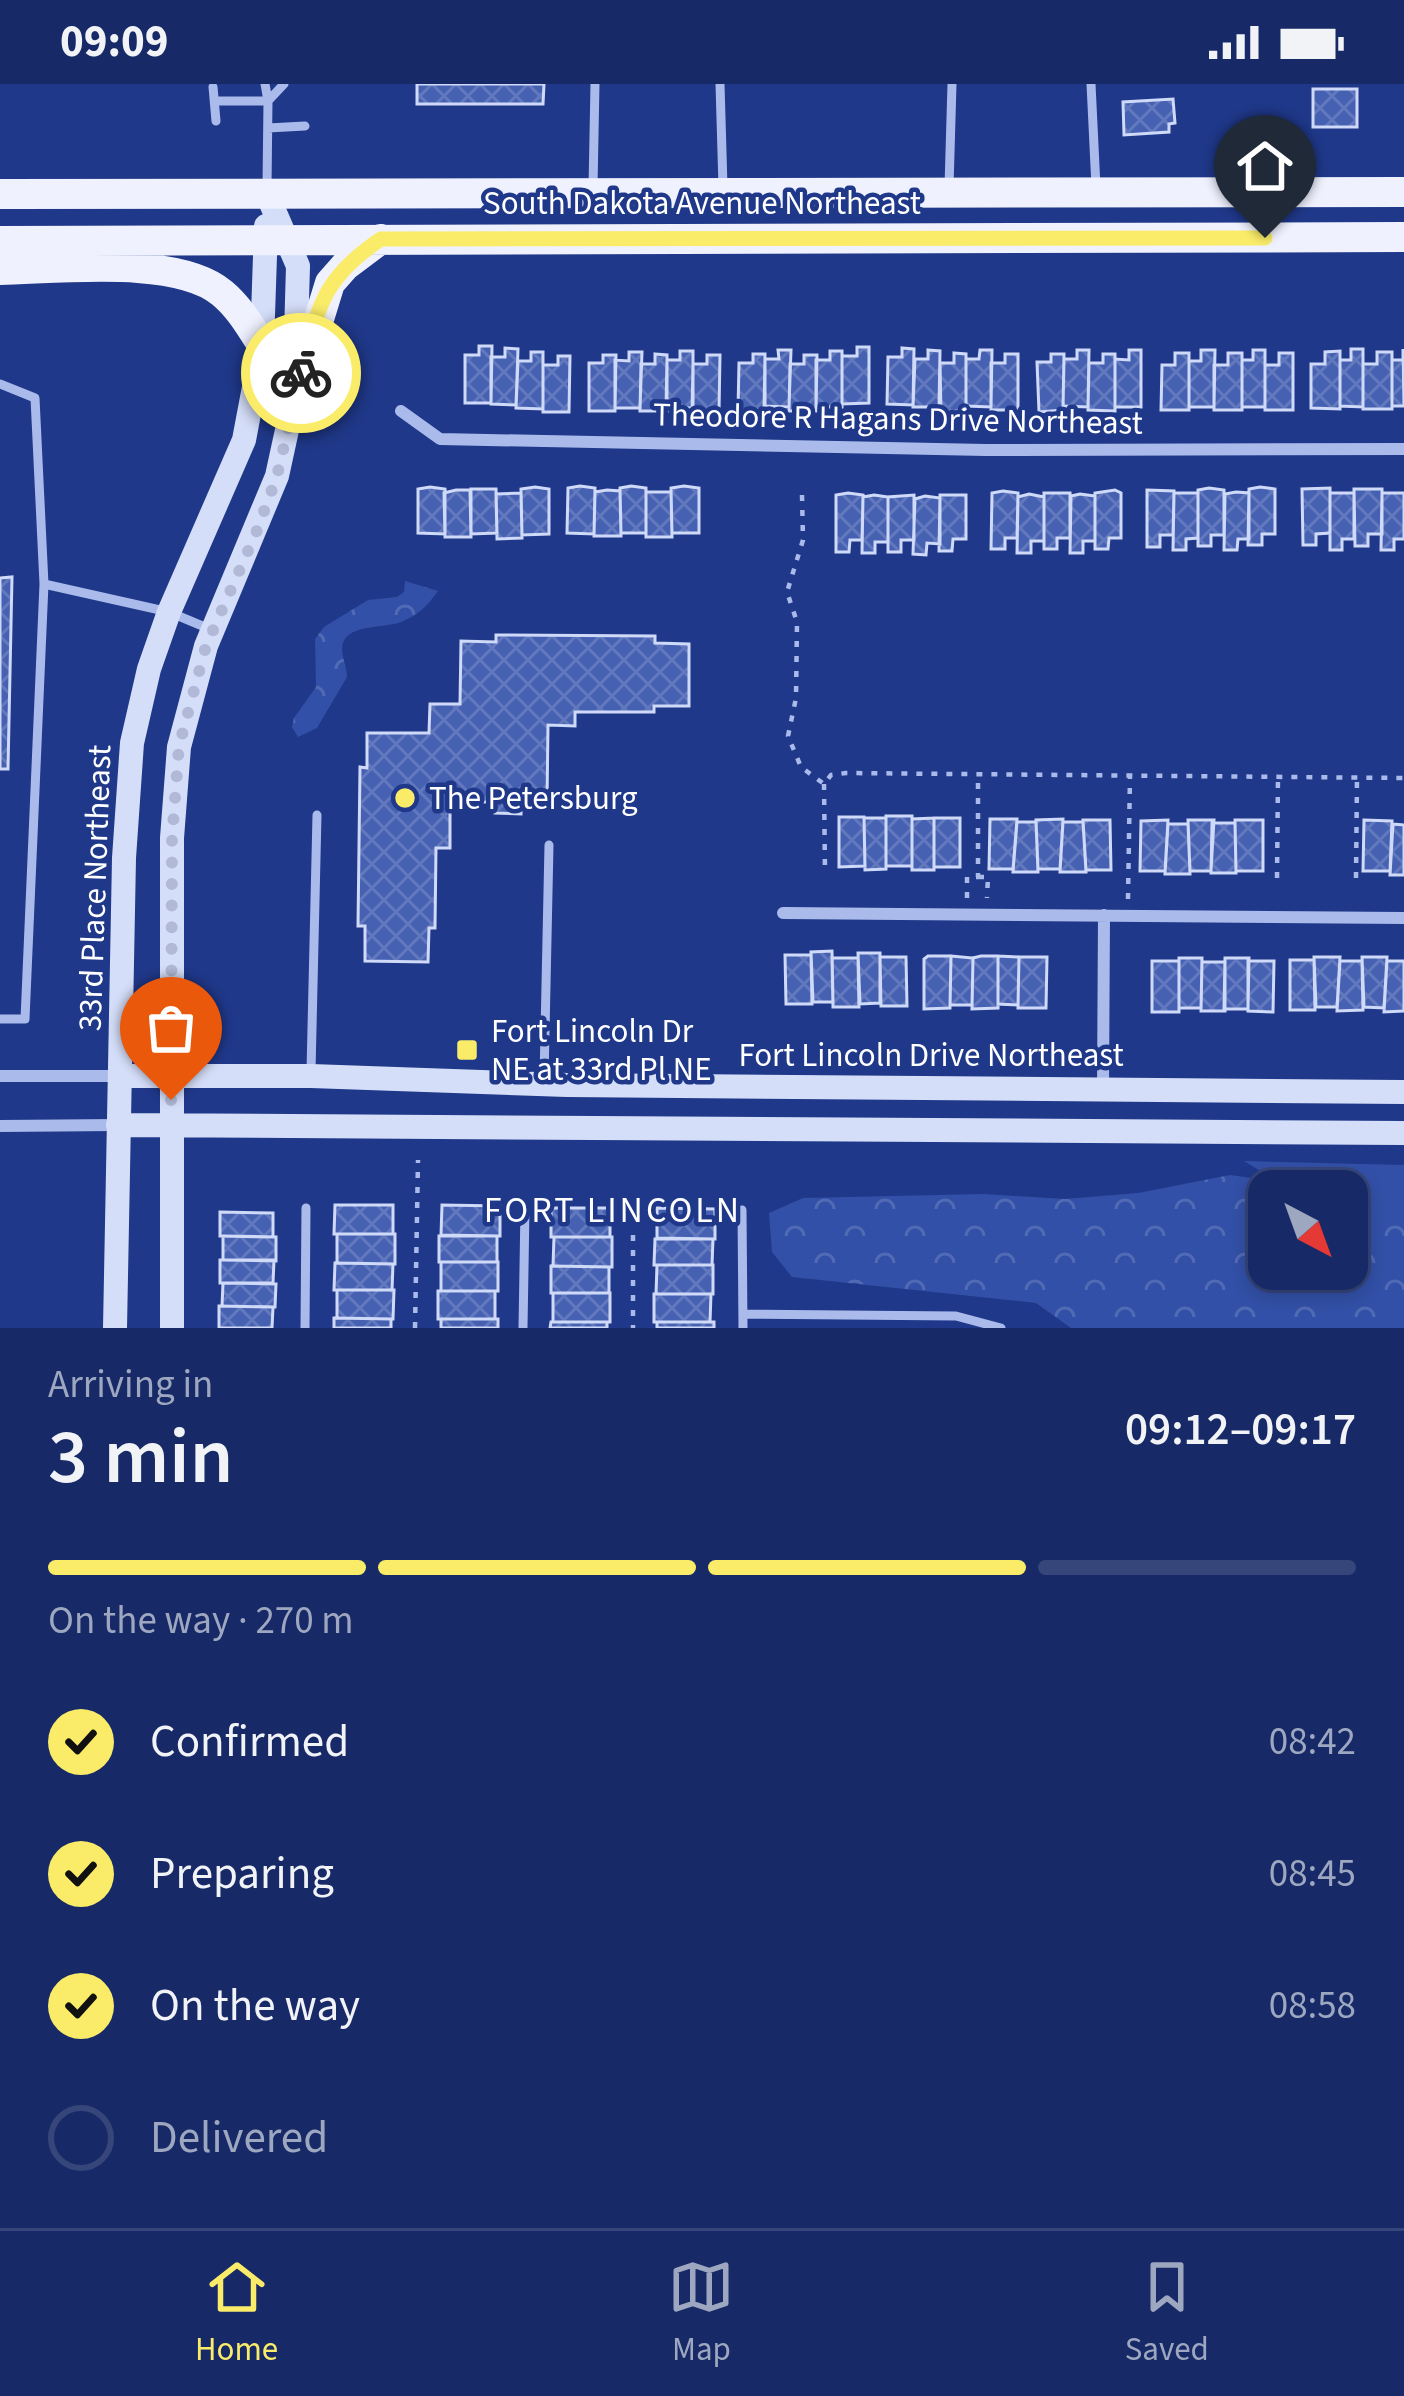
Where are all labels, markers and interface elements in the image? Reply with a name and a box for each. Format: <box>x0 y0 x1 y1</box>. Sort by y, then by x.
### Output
text: 09:09 <box>60 10 169 74</box>
pin <box>1214 115 1316 238</box>
icon: home <box>1232 133 1298 199</box>
street label: South Dakota Avenue Northeast <box>483 180 921 227</box>
courier <box>241 313 361 433</box>
icon: bike <box>268 340 334 406</box>
street label: Theodore R Hagans Drive Northeast <box>653 391 1143 447</box>
street label: 33rd Place Northeast <box>67 744 123 1032</box>
place label: The Petersburg <box>429 775 638 822</box>
marker: The Petersburg <box>392 785 418 811</box>
pin <box>120 977 222 1100</box>
icon: bag <box>138 995 204 1061</box>
place label: Fort Lincoln Dr NE at 33rd Pl NE <box>491 1008 712 1093</box>
street label: Fort Lincoln Drive Northeast <box>738 1032 1124 1079</box>
marker: Fort Lincoln Dr NE at 33rd Pl NE <box>454 1037 480 1063</box>
north arrow <box>1248 1170 1368 1290</box>
map controls <box>1248 1170 1368 1290</box>
district label: FORT LINCOLN <box>484 1185 742 1236</box>
text: Arriving in <box>48 1357 213 1413</box>
text: 09:12–09:17 <box>1125 1398 1356 1462</box>
text: 3 min <box>48 1402 233 1513</box>
text: On the way · 270 m <box>48 1593 354 1649</box>
icon: check <box>48 1709 114 1775</box>
text: Confirmed <box>150 1710 349 1774</box>
text: 08:42 <box>1269 1714 1356 1770</box>
icon: check <box>48 1841 114 1907</box>
text: Preparing <box>150 1842 334 1906</box>
text: 08:45 <box>1269 1846 1356 1902</box>
icon: check <box>48 1973 114 2039</box>
text: On the way <box>150 1974 360 2038</box>
text: 08:58 <box>1269 1978 1356 2034</box>
text: Delivered <box>150 2106 328 2170</box>
tab: Home <box>195 2254 278 2373</box>
tab: Map <box>668 2254 734 2373</box>
tab: Saved <box>1125 2254 1209 2373</box>

